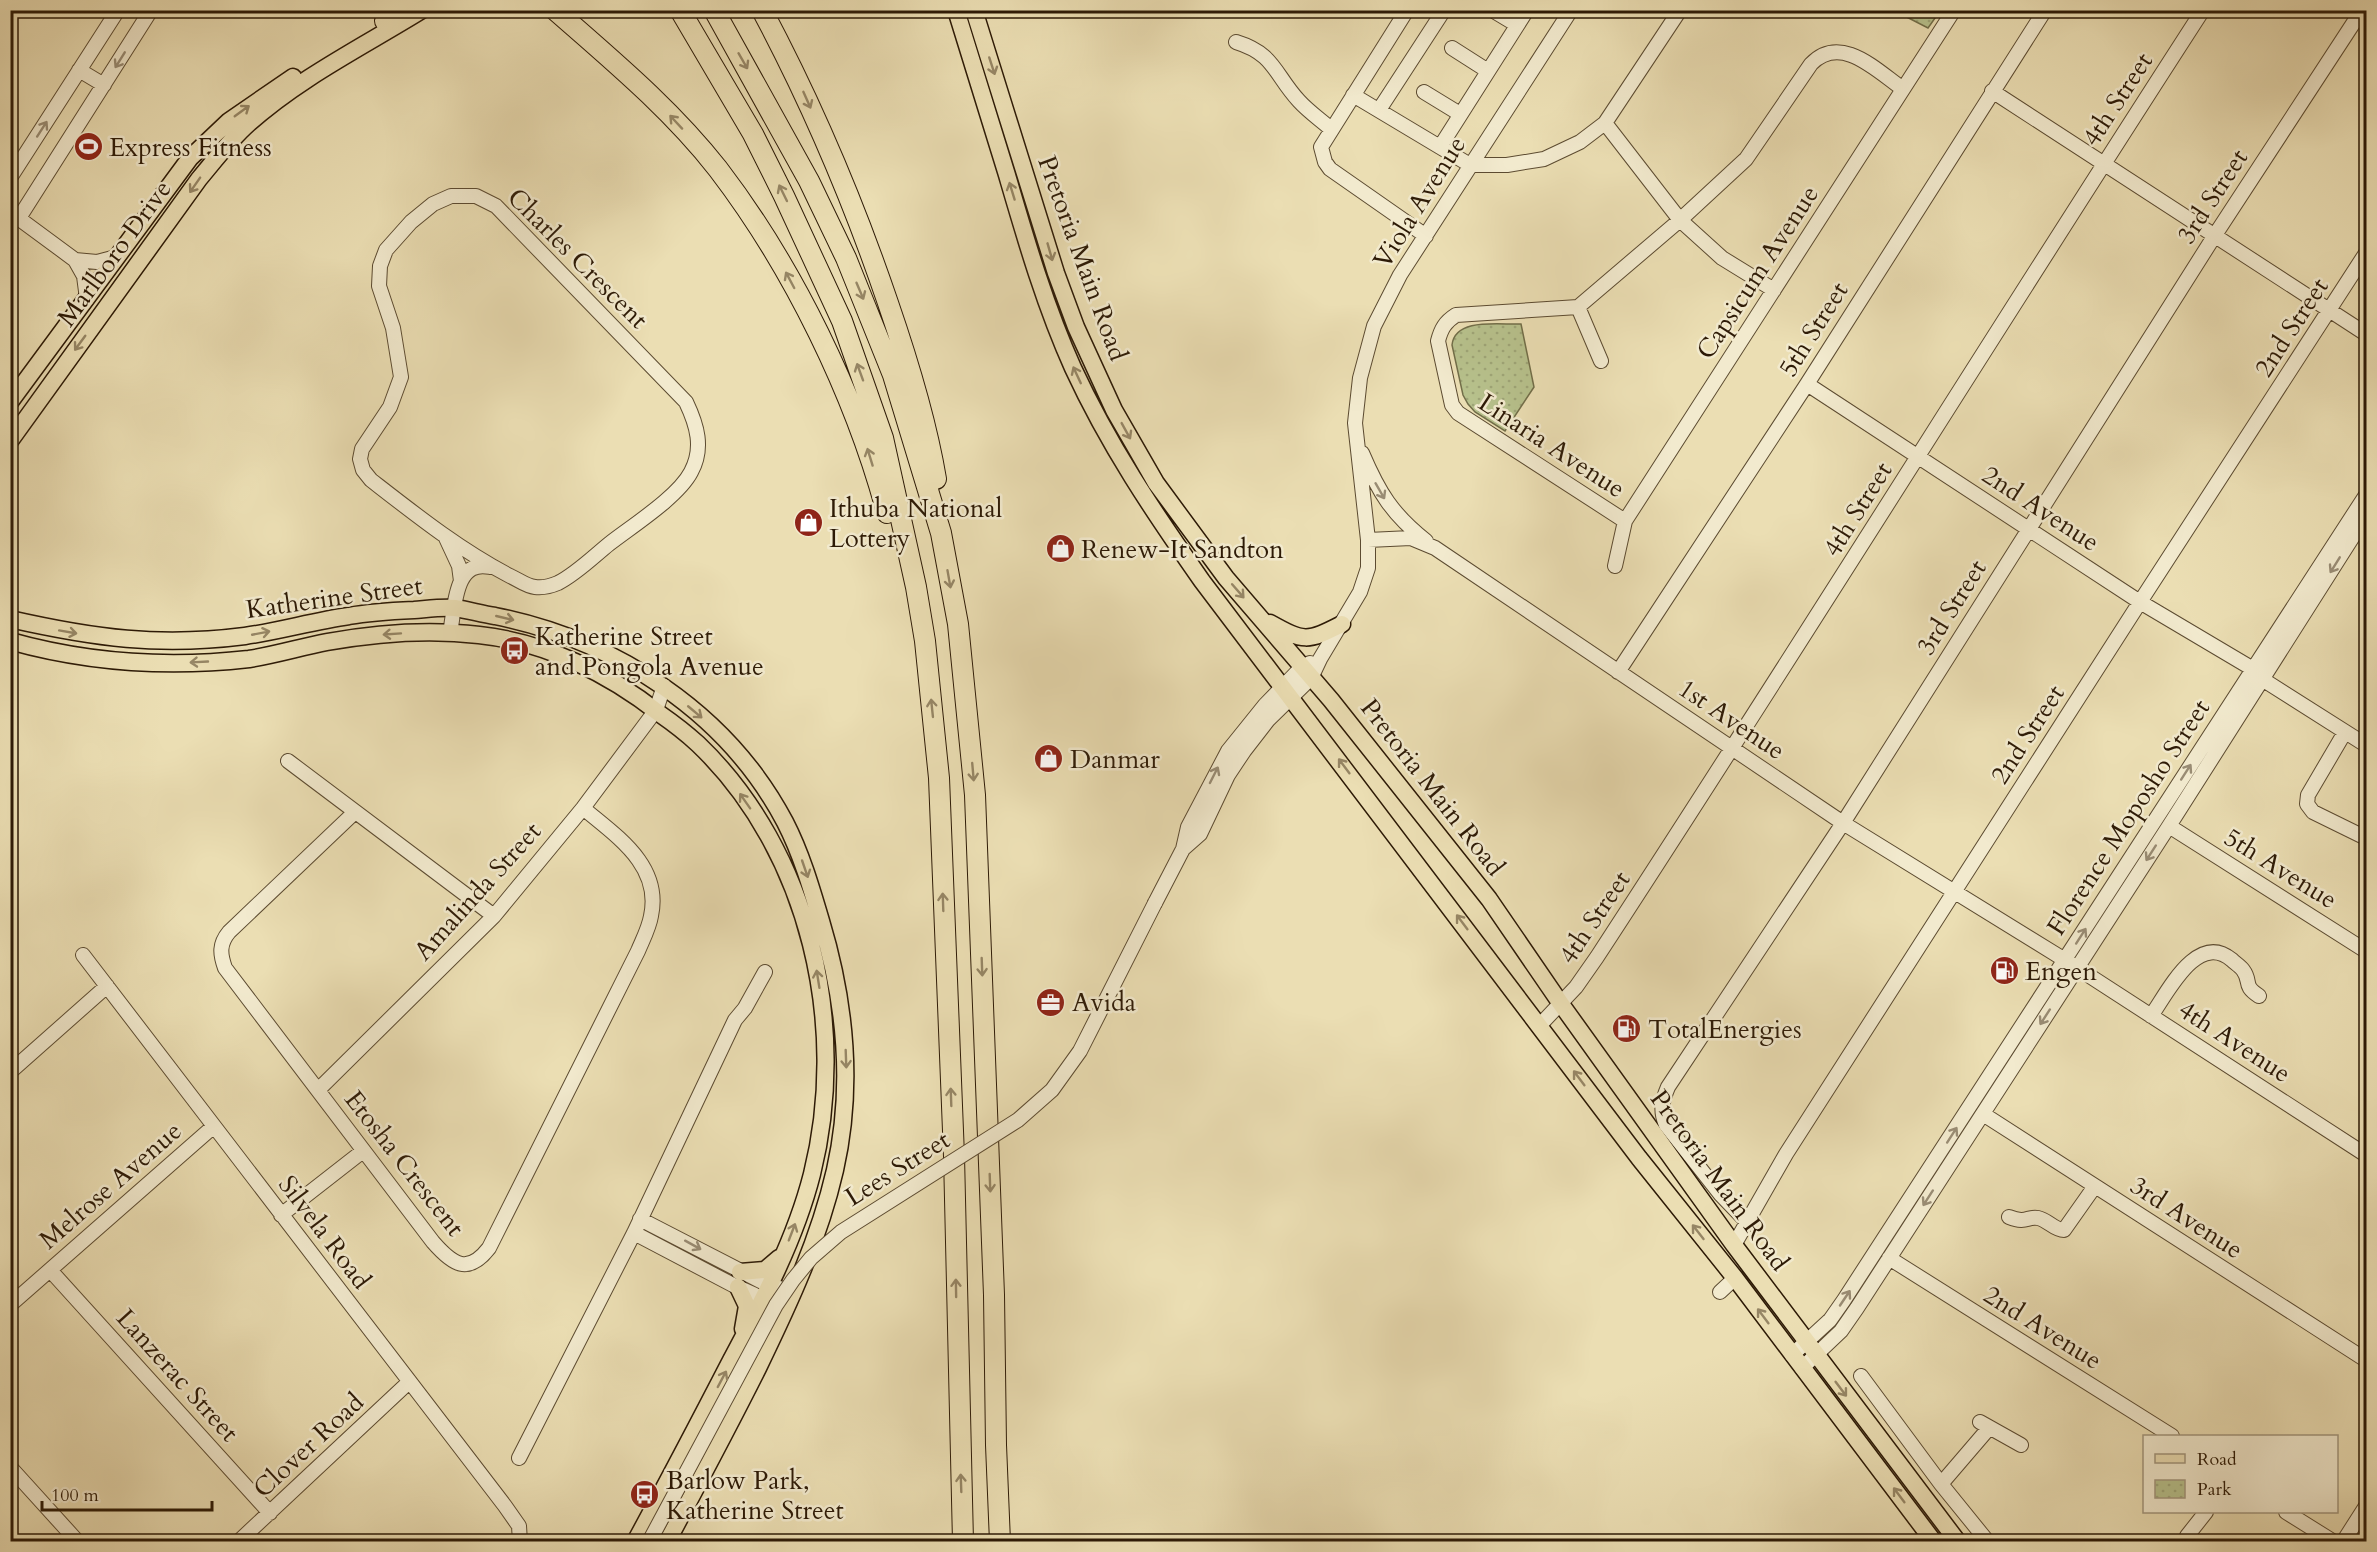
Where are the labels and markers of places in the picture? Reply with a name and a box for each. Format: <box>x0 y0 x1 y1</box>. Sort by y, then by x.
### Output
place label: Express Fitness <box>109 130 272 165</box>
sports icon: Express Fitness <box>72 131 104 163</box>
place label: Ithuba National Lottery <box>829 491 1003 556</box>
shop icon: Ithuba National Lottery <box>792 507 824 539</box>
place label: Renew-It Sandton <box>1081 532 1284 567</box>
shop icon: Renew-It Sandton <box>1044 533 1076 565</box>
place label: Katherine Street and Pongola Avenue <box>535 619 764 684</box>
bus stop icon: Katherine Street and Pongola Avenue <box>498 635 530 667</box>
place label: Danmar <box>1070 742 1160 777</box>
shop icon: Danmar <box>1033 743 1065 775</box>
place label: Engen <box>2025 954 2097 989</box>
fuel station icon: Engen <box>1988 955 2020 987</box>
place label: Avida <box>1072 985 1136 1020</box>
office icon: Avida <box>1035 986 1067 1018</box>
place label: TotalEnergies <box>1648 1012 1802 1047</box>
fuel station icon: TotalEnergies <box>1611 1013 1643 1045</box>
place label: Barlow Park, Katherine Street <box>666 1463 844 1528</box>
bus stop icon: Barlow Park, Katherine Street <box>629 1479 661 1511</box>

